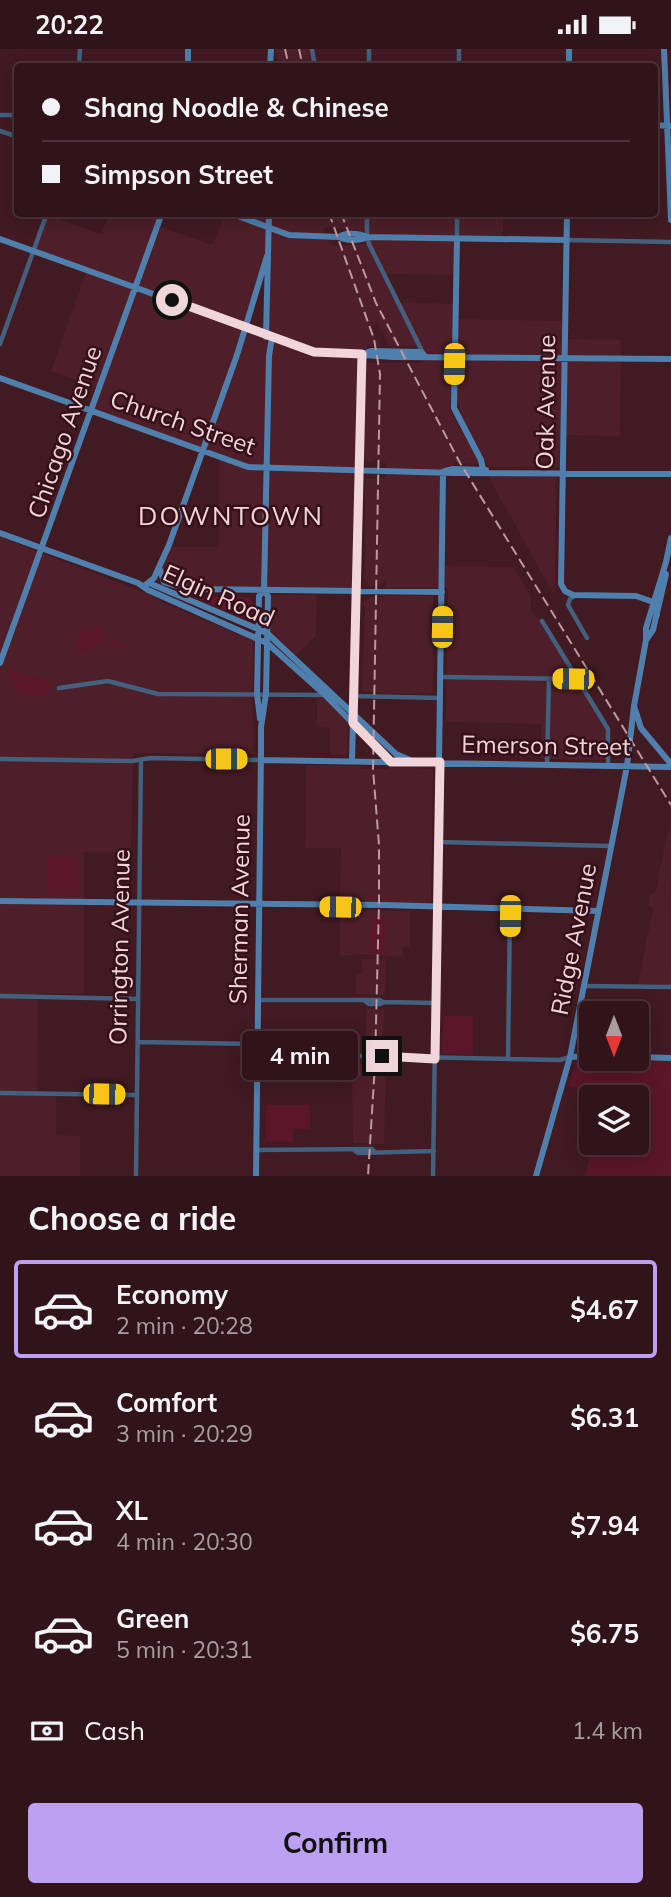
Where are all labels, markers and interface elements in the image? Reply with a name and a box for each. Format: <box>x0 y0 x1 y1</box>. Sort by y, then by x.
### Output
text: 20:22 <box>35 8 104 41</box>
text: Shang Noodle & Chinese <box>84 91 389 124</box>
text: Simpson Street <box>84 158 273 191</box>
route start <box>156 284 188 316</box>
street label: Oak Avenue <box>529 334 561 470</box>
street label: Chicago Avenue <box>20 342 108 522</box>
car <box>444 343 465 385</box>
street label: Church Street <box>107 383 259 461</box>
district label: DOWNTOWN <box>138 499 324 532</box>
street label: Elgin Road <box>158 557 280 633</box>
car <box>432 606 453 648</box>
car <box>552 668 595 690</box>
street label: Emerson Street <box>461 729 631 761</box>
car <box>206 749 248 770</box>
street label: Sherman Avenue <box>222 814 256 1004</box>
street label: Orrington Avenue <box>102 849 136 1045</box>
street label: Ridge Avenue <box>544 860 602 1018</box>
car <box>500 895 521 937</box>
car <box>319 896 362 918</box>
north arrow <box>579 1001 649 1071</box>
map controls <box>579 1001 649 1155</box>
callout: 4 min <box>242 1031 358 1081</box>
route end <box>366 1040 398 1072</box>
text: 4 min <box>270 1041 330 1070</box>
car <box>83 1083 126 1105</box>
button: layers <box>579 1085 649 1155</box>
text: Choose a ride <box>28 1198 236 1238</box>
icon: car <box>32 1278 95 1341</box>
text: Economy <box>116 1278 228 1311</box>
text: $4.67 <box>570 1293 639 1326</box>
text: 2 min · 20:28 <box>116 1311 253 1340</box>
icon: car <box>32 1386 95 1449</box>
text: Comfort <box>116 1386 217 1419</box>
text: $6.31 <box>570 1401 639 1434</box>
text: 3 min · 20:29 <box>116 1419 253 1448</box>
icon: car <box>32 1494 95 1557</box>
text: XL <box>116 1494 148 1527</box>
text: $7.94 <box>570 1509 639 1542</box>
text: 4 min · 20:30 <box>116 1527 253 1556</box>
icon: car <box>32 1602 95 1665</box>
text: Green <box>116 1602 189 1635</box>
text: $6.75 <box>570 1617 639 1650</box>
text: 5 min · 20:31 <box>116 1635 253 1664</box>
icon: cash <box>28 1712 66 1750</box>
text: Cash <box>84 1714 145 1747</box>
text: 1.4 km <box>572 1716 643 1745</box>
button: Confirm <box>28 1803 643 1883</box>

